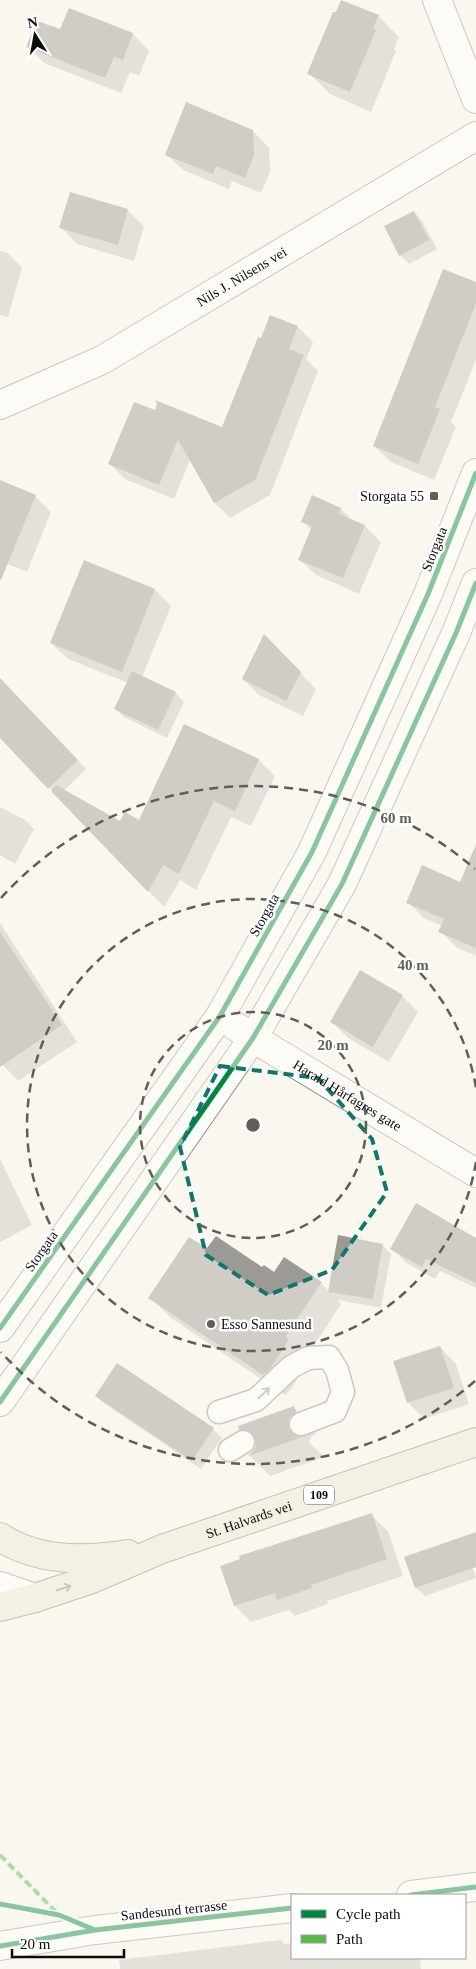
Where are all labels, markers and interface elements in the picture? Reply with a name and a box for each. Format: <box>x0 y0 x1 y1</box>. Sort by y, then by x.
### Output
north arrow <box>10 10 60 60</box>
text: N <box>26 14 39 31</box>
street label: Nils J. Nilsens vei <box>194 244 289 310</box>
place label: Storgata 55 <box>360 489 424 504</box>
marker: Storgata 55 <box>428 490 440 502</box>
street label: Storgata <box>419 524 450 574</box>
text: 60 m <box>380 810 412 826</box>
street label: Storgata <box>247 891 283 939</box>
text: 40 m <box>397 957 429 973</box>
text: 20 m <box>317 1037 349 1053</box>
street label: Harald Hårfagres gate <box>290 1057 404 1134</box>
centre of rings <box>244 1116 262 1134</box>
street label: Storgata <box>22 1227 61 1275</box>
place label: Esso Sannesund <box>221 1317 312 1332</box>
marker: Esso Sannesund <box>205 1318 217 1330</box>
one-way arrow <box>257 1387 270 1399</box>
road number: 109 <box>304 1486 334 1504</box>
street label: St. Halvards vei <box>204 1498 294 1542</box>
one-way arrow <box>55 1583 71 1593</box>
legend <box>291 1894 466 1959</box>
street label: Sandesund terrasse <box>120 1897 228 1924</box>
text: Cycle path <box>336 1906 401 1922</box>
scale bar <box>12 1926 125 1958</box>
text: Path <box>336 1931 363 1947</box>
text: 20 m <box>20 1936 51 1952</box>

